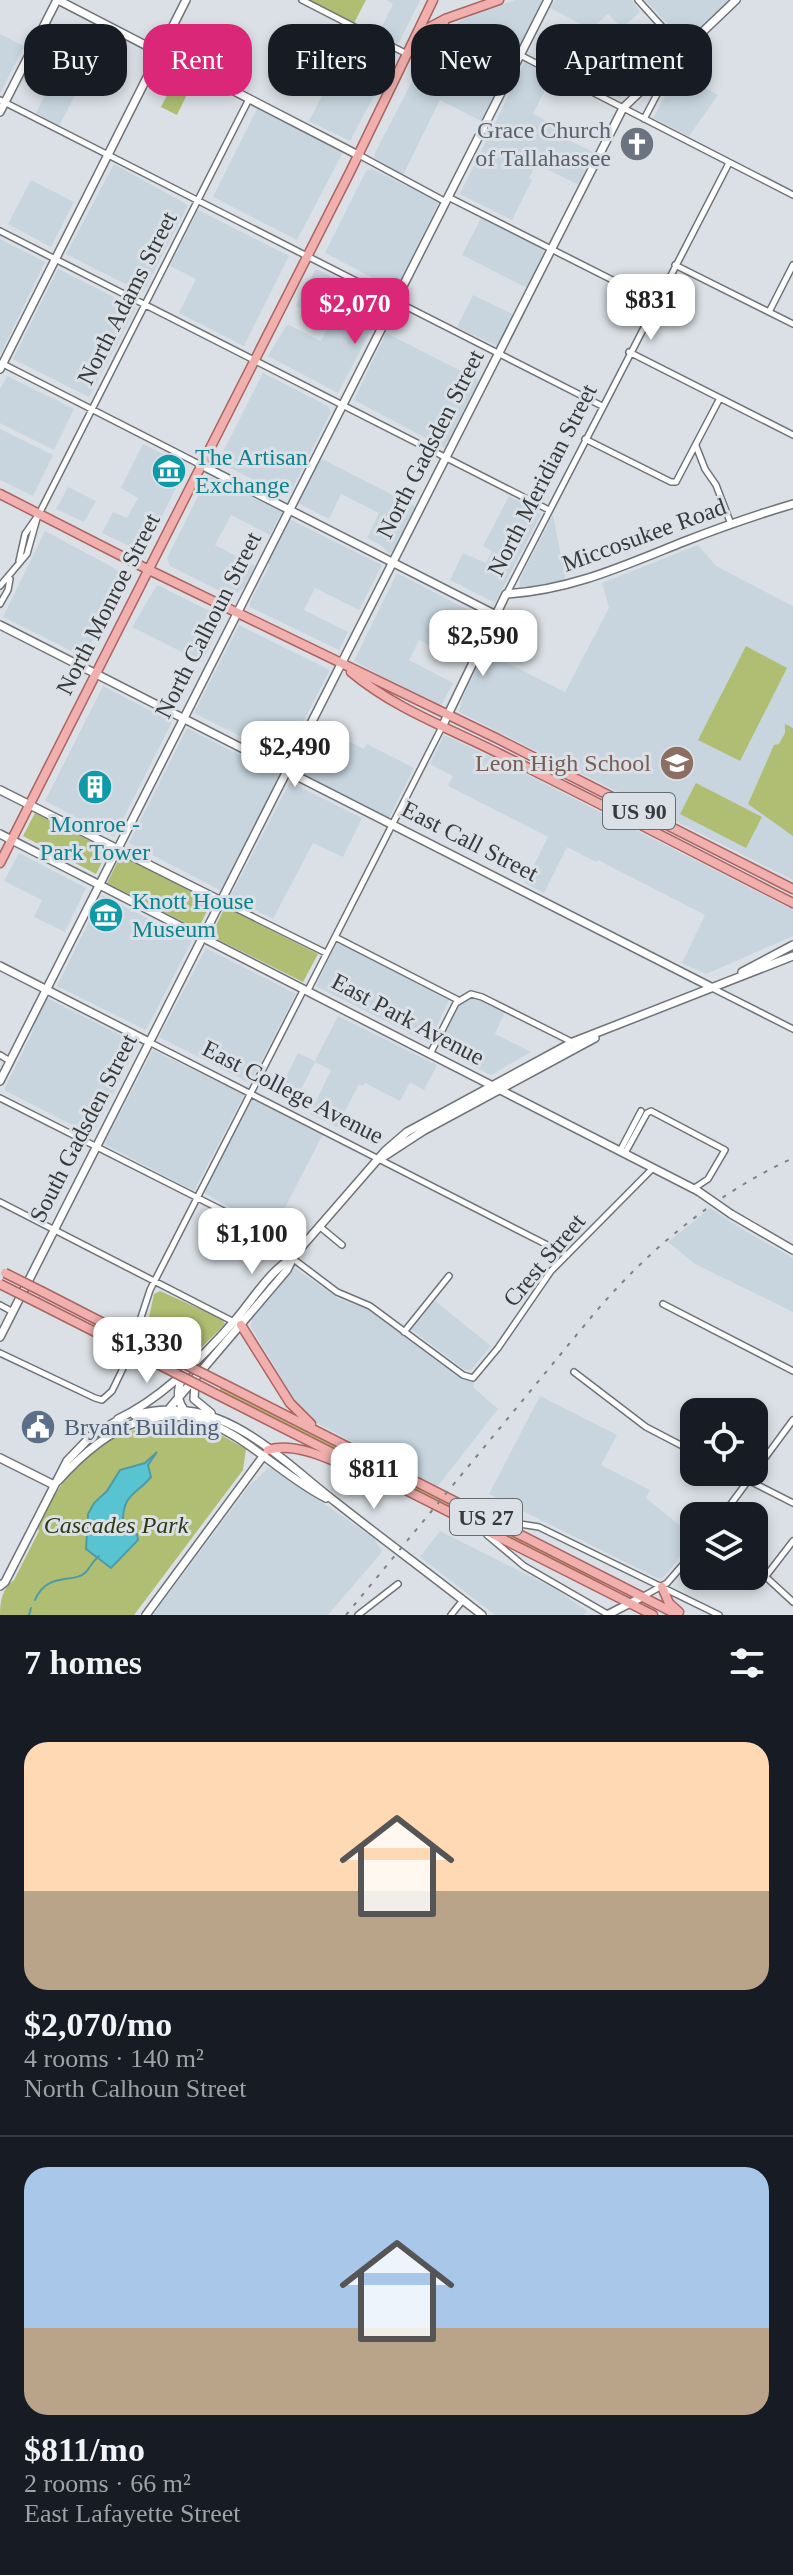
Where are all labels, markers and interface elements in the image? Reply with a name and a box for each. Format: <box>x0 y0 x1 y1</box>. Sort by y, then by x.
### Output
chip: Buy <box>24 24 127 96</box>
chip: Rent <box>143 24 252 96</box>
chip: Filters <box>268 24 395 96</box>
chip: New <box>411 24 520 96</box>
chip: Apartment <box>536 24 712 96</box>
place label: Grace Church of Tallahassee <box>475 117 611 171</box>
church icon: Grace Church of Tallahassee <box>618 125 656 163</box>
street label: North Adams Street <box>72 207 182 389</box>
pin: $831 <box>604 274 698 342</box>
pin: $2,070 <box>290 278 420 346</box>
text: $831 <box>625 285 677 314</box>
text: $2,070 <box>319 289 391 318</box>
street label: North Gadsden Street <box>371 345 489 543</box>
street label: North Meridian Street <box>482 379 602 580</box>
place label: The Artisan Exchange <box>195 444 308 498</box>
museum icon: The Artisan Exchange <box>150 452 188 490</box>
street label: Miccosukee Road <box>558 493 730 577</box>
street label: North Monroe Street <box>51 509 165 699</box>
street label: North Calhoun Street <box>150 527 266 722</box>
pin: $2,590 <box>418 610 548 678</box>
text: $2,590 <box>447 621 519 650</box>
pin: $2,490 <box>230 721 360 789</box>
text: $2,490 <box>259 732 331 761</box>
school or university icon: Leon High School <box>658 744 696 782</box>
place label: Leon High School <box>475 750 651 776</box>
building icon: Monroe - Park Tower <box>76 768 114 806</box>
road number: US 90 <box>603 793 675 829</box>
street label: East Call Street <box>398 796 543 887</box>
place label: Monroe - Park Tower <box>40 811 150 865</box>
place label: Knott House Museum <box>132 888 254 942</box>
museum icon: Knott House Museum <box>87 896 125 934</box>
street label: East Park Avenue <box>327 968 489 1070</box>
street label: South Gadsden Street <box>24 1029 142 1227</box>
street label: East College Avenue <box>198 1035 388 1149</box>
pin: $1,100 <box>187 1208 317 1276</box>
street label: Crest Street <box>498 1208 590 1312</box>
text: $1,100 <box>216 1219 288 1248</box>
pin: $1,330 <box>82 1317 212 1385</box>
text: $1,330 <box>111 1328 183 1357</box>
map controls <box>680 1398 768 1590</box>
button: locate <box>680 1398 768 1486</box>
public building icon: Bryant Building <box>19 1408 57 1446</box>
place label: Bryant Building <box>64 1414 219 1440</box>
pin: $811 <box>327 1443 421 1511</box>
text: $811 <box>349 1454 399 1483</box>
road number: US 27 <box>450 1499 522 1535</box>
button: layers <box>680 1502 768 1590</box>
park label: Cascades Park <box>44 1512 189 1538</box>
icon: filters <box>725 1641 769 1685</box>
text: 7 homes <box>24 1644 142 1681</box>
icon: home <box>325 1794 469 1938</box>
text: $2,070/mo <box>24 2006 172 2043</box>
text: 4 rooms · 140 m² <box>24 2044 204 2073</box>
text: North Calhoun Street <box>24 2074 246 2103</box>
icon: home <box>325 2219 469 2363</box>
text: $811/mo <box>24 2431 145 2468</box>
text: 2 rooms · 66 m² <box>24 2469 191 2498</box>
text: East Lafayette Street <box>24 2499 241 2528</box>

